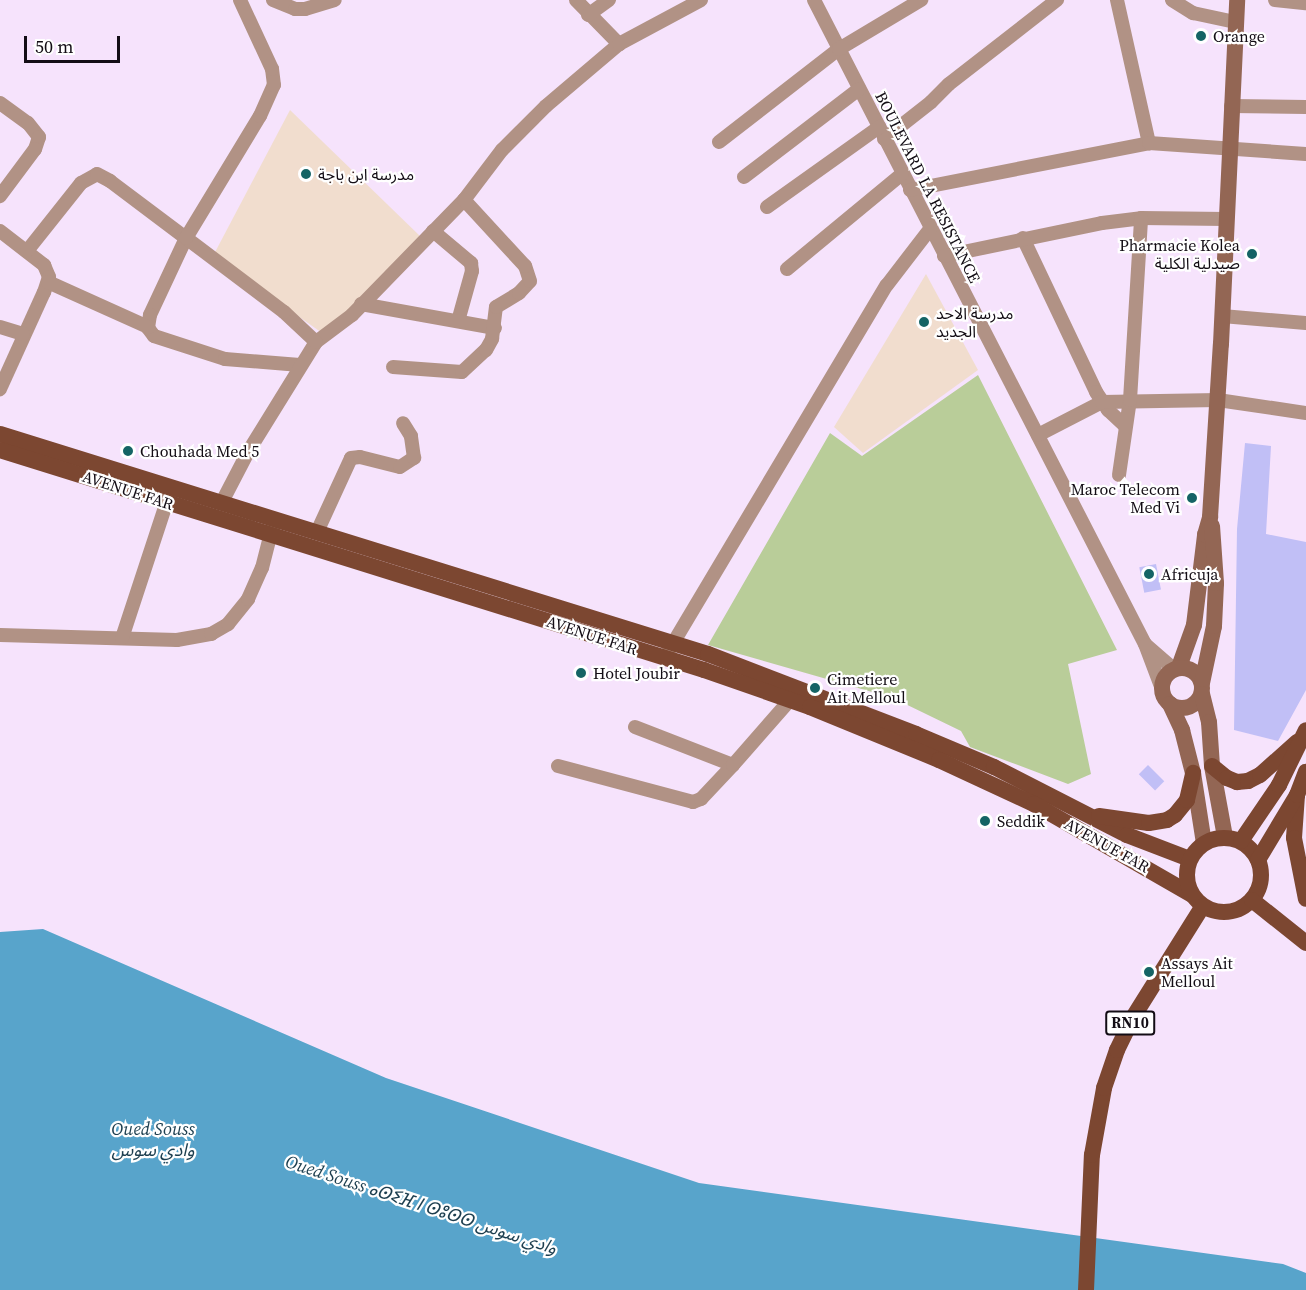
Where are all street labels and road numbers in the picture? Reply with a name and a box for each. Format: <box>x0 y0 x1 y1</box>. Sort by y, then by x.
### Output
street label: BOULEVARD LA RESISTANCE <box>871 88 985 286</box>
street label: AVENUE FAR <box>80 466 176 514</box>
street label: AVENUE FAR <box>544 611 640 659</box>
street label: AVENUE FAR <box>1061 814 1153 876</box>
road number: RN10 <box>1104 1011 1156 1035</box>

